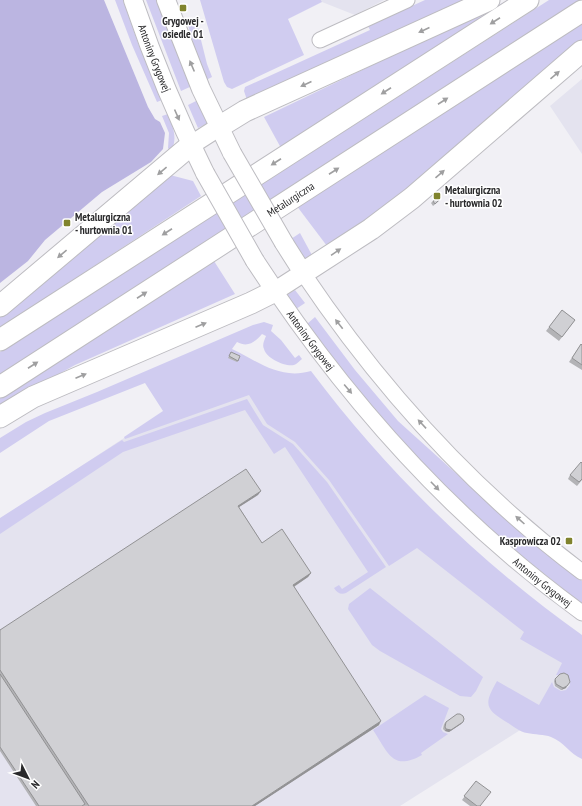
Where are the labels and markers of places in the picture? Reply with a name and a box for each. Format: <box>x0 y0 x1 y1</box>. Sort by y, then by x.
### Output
marker: Grygowej - osiedle 01 <box>178 3 188 13</box>
place label: Grygowej - osiedle 01 <box>162 14 204 41</box>
place label: Metalurgiczna - hurtownia 02 <box>445 183 502 210</box>
marker: Metalurgiczna - hurtownia 02 <box>432 191 442 201</box>
place label: Metalurgiczna - hurtownia 01 <box>75 210 132 237</box>
marker: Metalurgiczna - hurtownia 01 <box>62 218 72 228</box>
place label: Kasprowicza 02 <box>500 534 561 548</box>
marker: Kasprowicza 02 <box>564 536 574 546</box>

